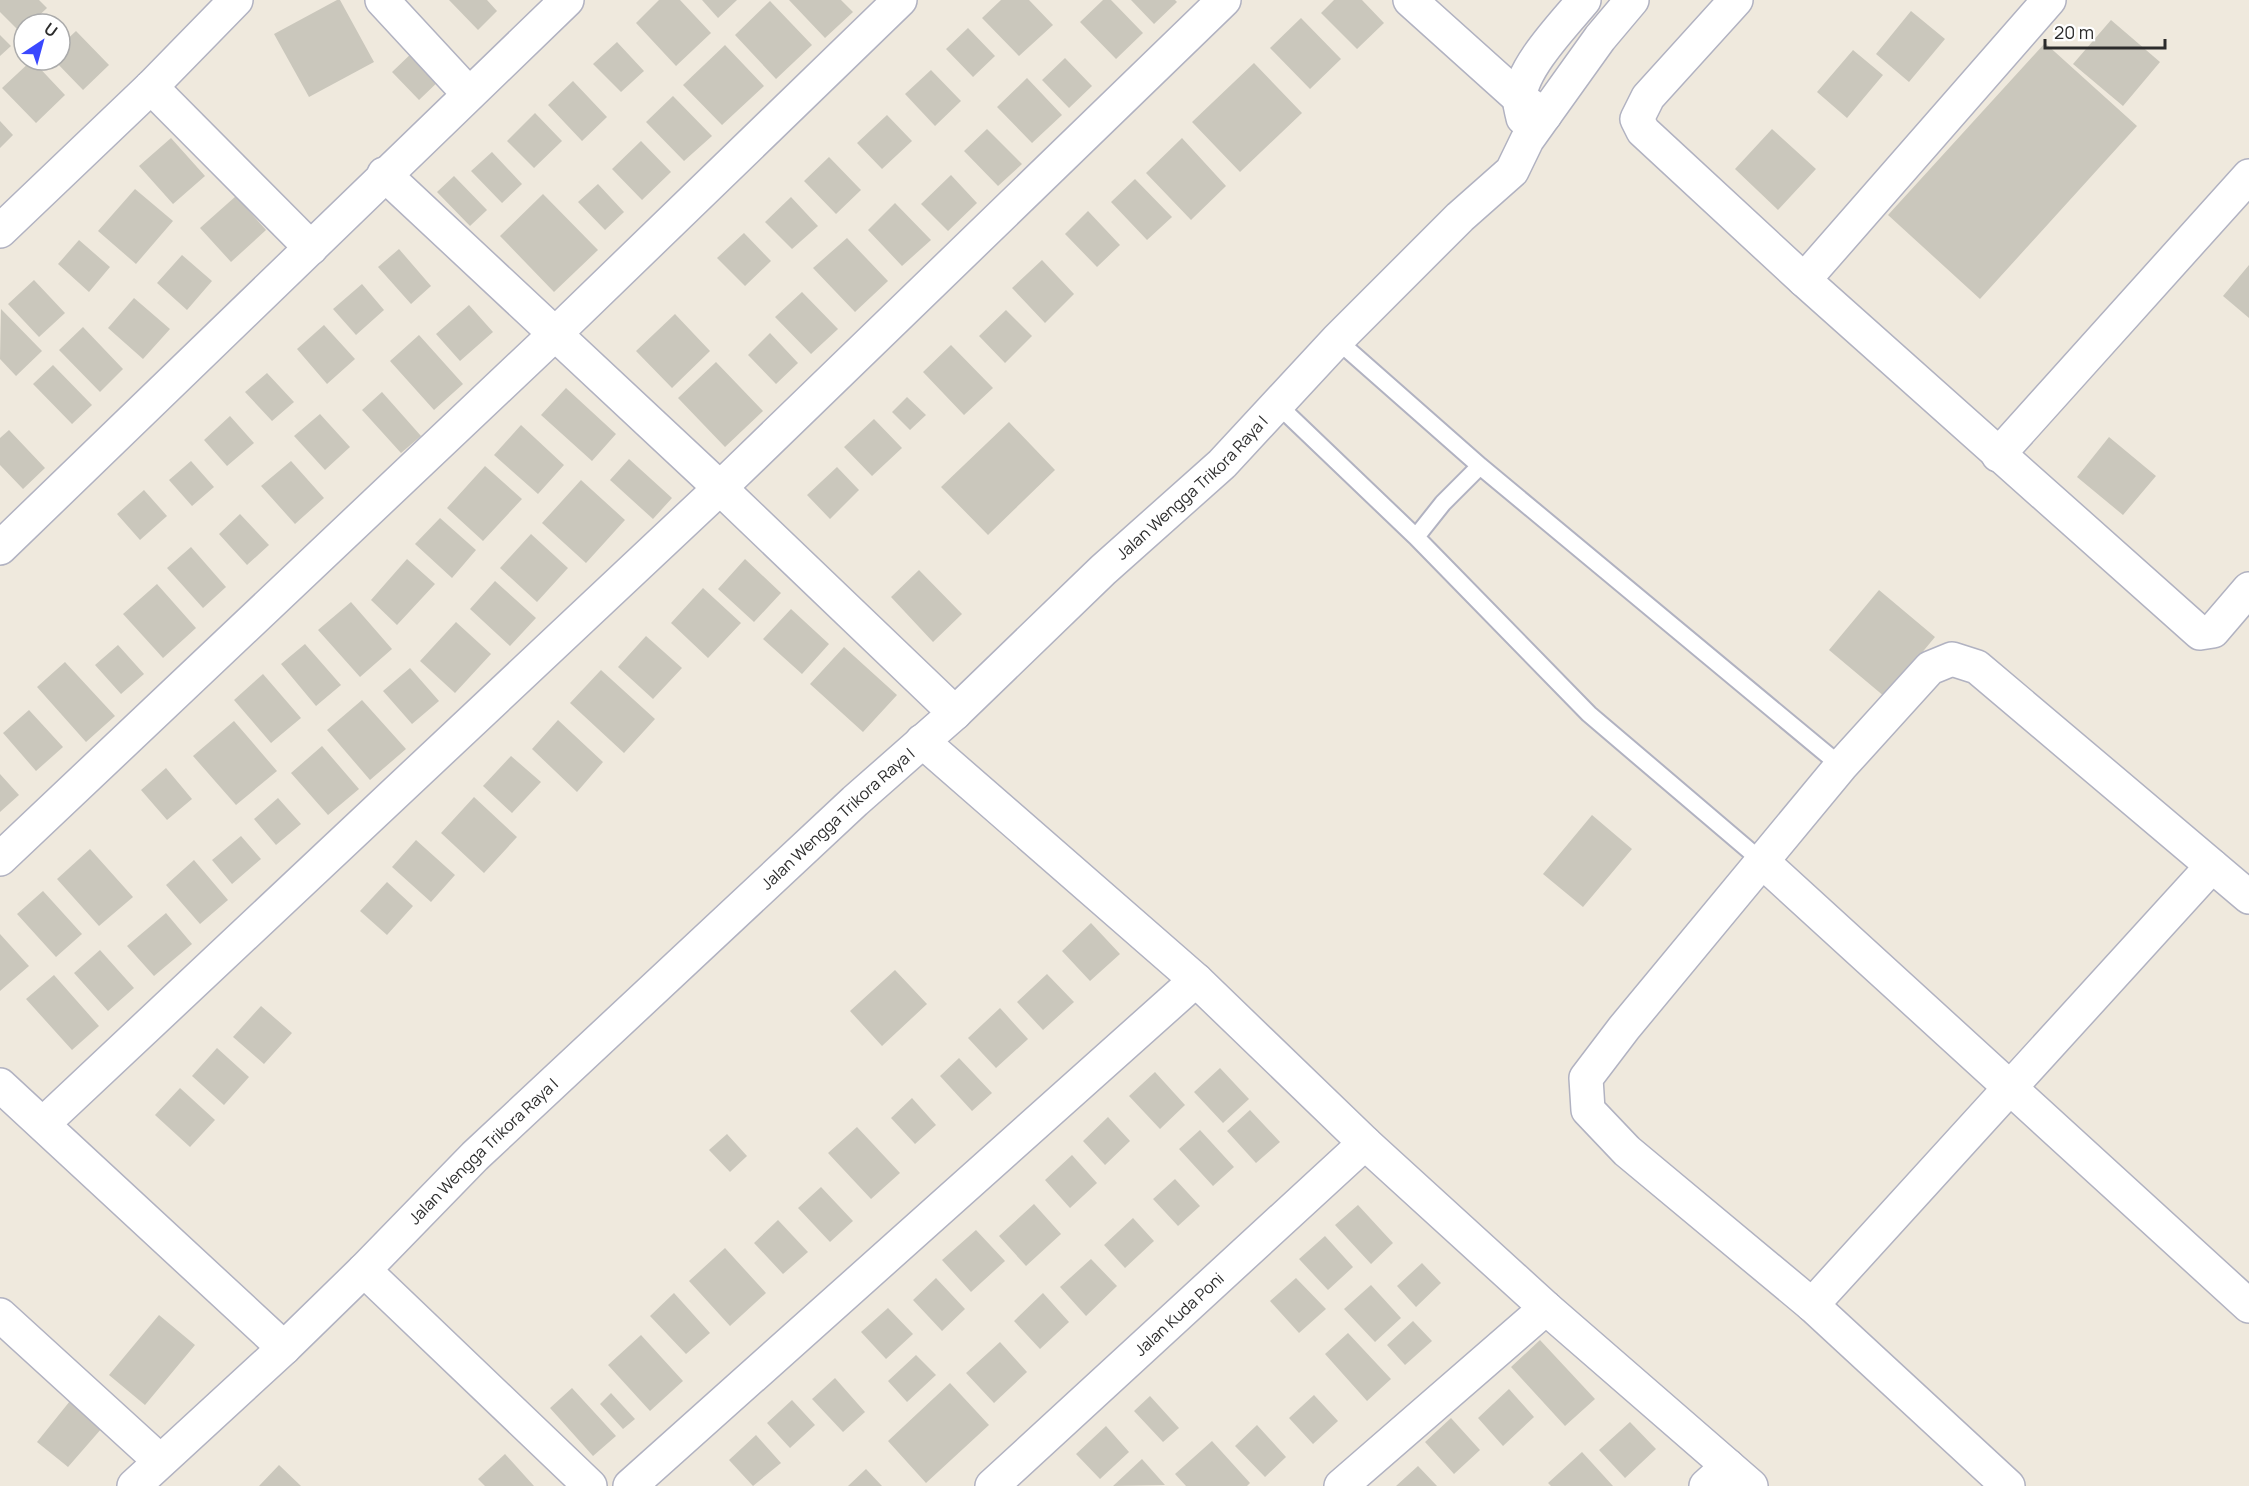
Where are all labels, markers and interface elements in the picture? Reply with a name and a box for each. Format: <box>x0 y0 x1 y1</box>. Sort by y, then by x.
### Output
north arrow <box>12 12 72 72</box>
scale bar <box>2045 12 2165 50</box>
text: U <box>40 18 62 42</box>
text: 20 m <box>2054 20 2094 44</box>
street label: Jalan Wengga Trikora Raya I <box>1111 411 1273 564</box>
street label: Jalan Wengga Trikora Raya I <box>756 743 919 894</box>
street label: Jalan Wengga Trikora Raya I <box>404 1073 563 1229</box>
street label: Jalan Kuda Poni <box>1130 1267 1228 1361</box>

